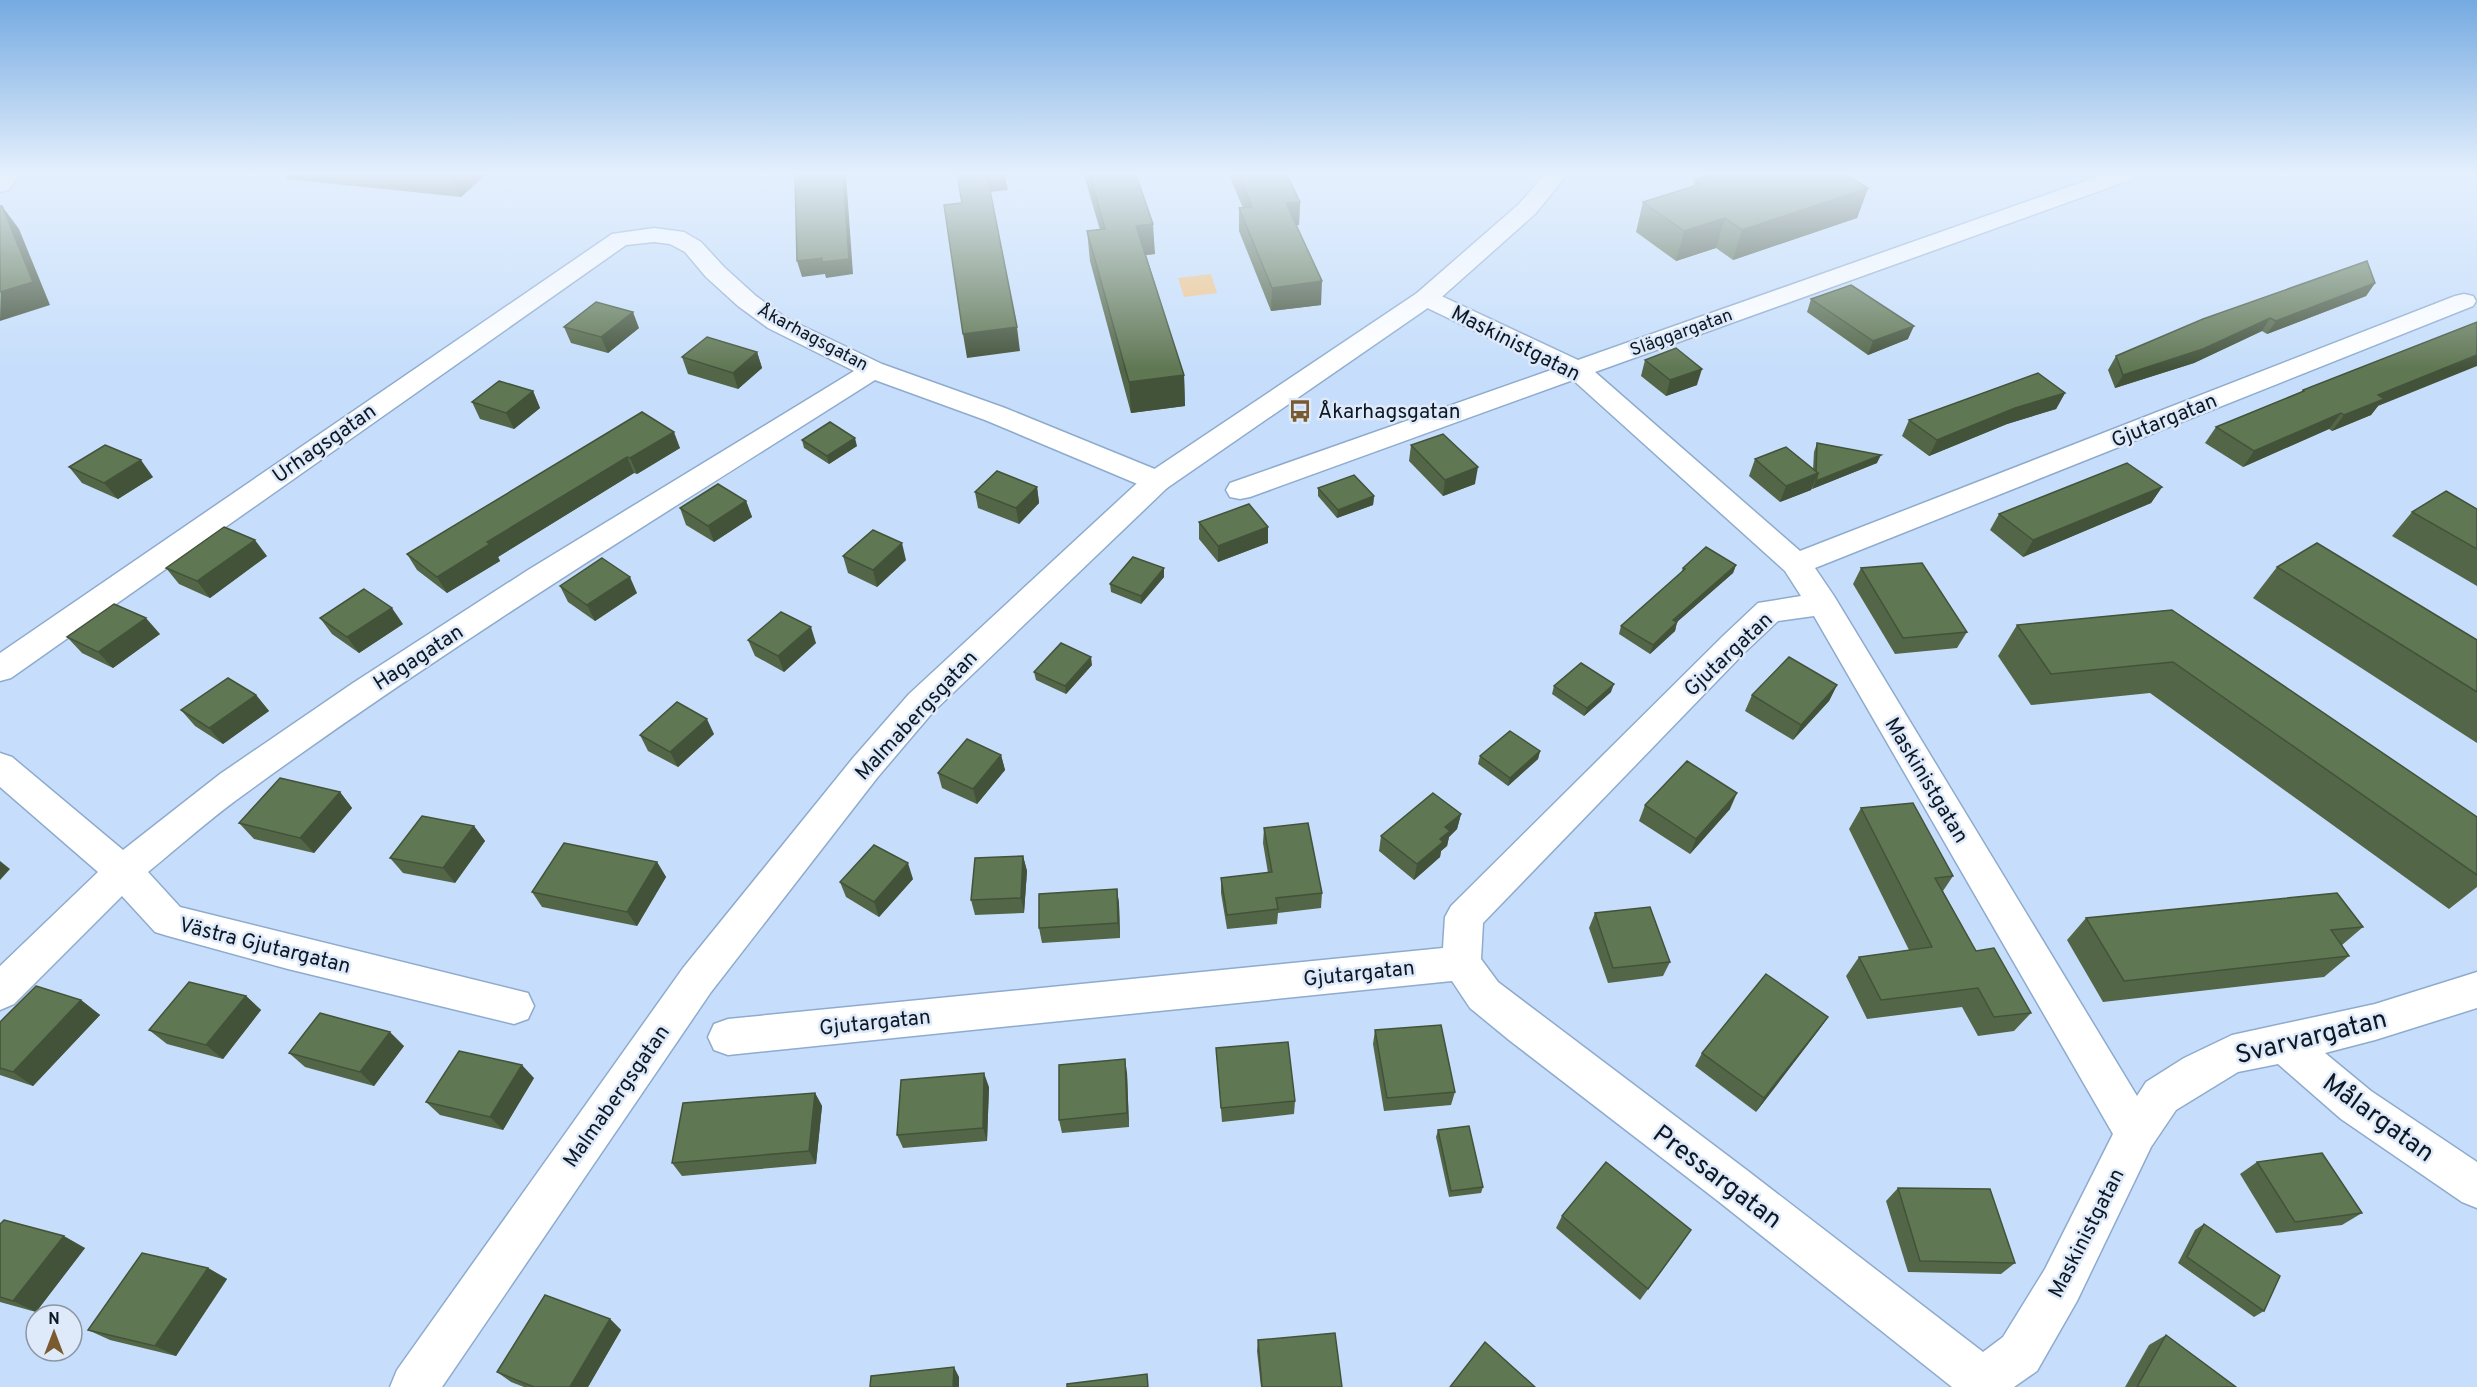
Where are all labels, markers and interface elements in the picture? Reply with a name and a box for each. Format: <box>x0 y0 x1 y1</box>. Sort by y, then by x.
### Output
street label: Åkarhagsgatan <box>753 299 872 377</box>
street label: Maskinistgatan <box>1446 300 1585 389</box>
street label: Släggargatan <box>1627 304 1736 363</box>
street label: Gjutargatan <box>2108 388 2221 455</box>
bus stop icon: Åkarhagsgatan <box>1287 398 1313 424</box>
street label: Urhagsgatan <box>268 399 382 490</box>
place label: Åkarhagsgatan <box>1318 399 1461 426</box>
street label: Gjutargatan <box>1679 607 1779 703</box>
street label: Hagagatan <box>369 619 469 697</box>
street label: Malmabergsgatan <box>850 645 984 787</box>
street label: Maskinistgatan <box>1878 713 1974 848</box>
street label: Västra Gjutargatan <box>176 912 353 981</box>
street label: Gjutargatan <box>1302 955 1416 994</box>
street label: Gjutargatan <box>818 1004 932 1043</box>
street label: Svarvargatan <box>2233 1004 2391 1073</box>
street label: Malmabergsgatan <box>558 1020 676 1173</box>
street label: Målargatan <box>2315 1067 2440 1171</box>
street label: Pressargatan <box>1645 1119 1788 1237</box>
street label: Maskinistgatan <box>2043 1164 2132 1303</box>
north arrow <box>24 1303 84 1363</box>
text: N <box>48 1310 60 1330</box>

